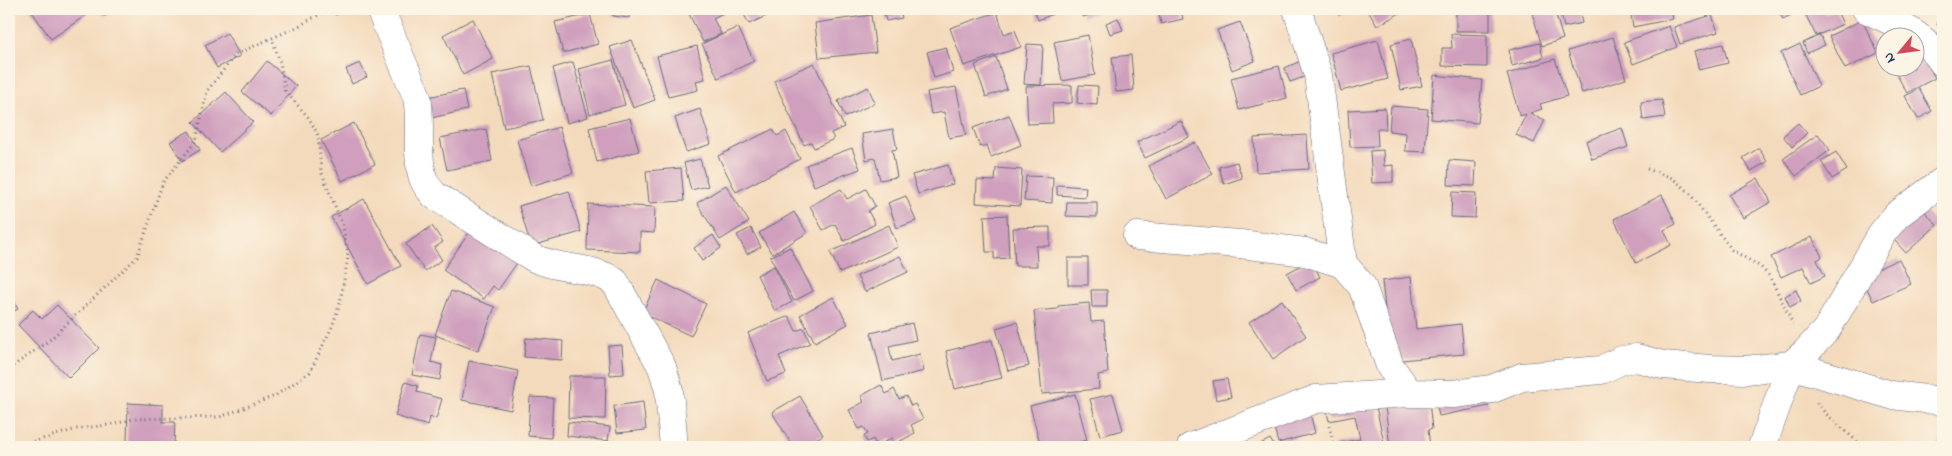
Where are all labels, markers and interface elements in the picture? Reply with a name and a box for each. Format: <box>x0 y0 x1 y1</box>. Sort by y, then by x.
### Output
north arrow <box>1874 28 1924 78</box>
text: N <box>1878 48 1901 67</box>

